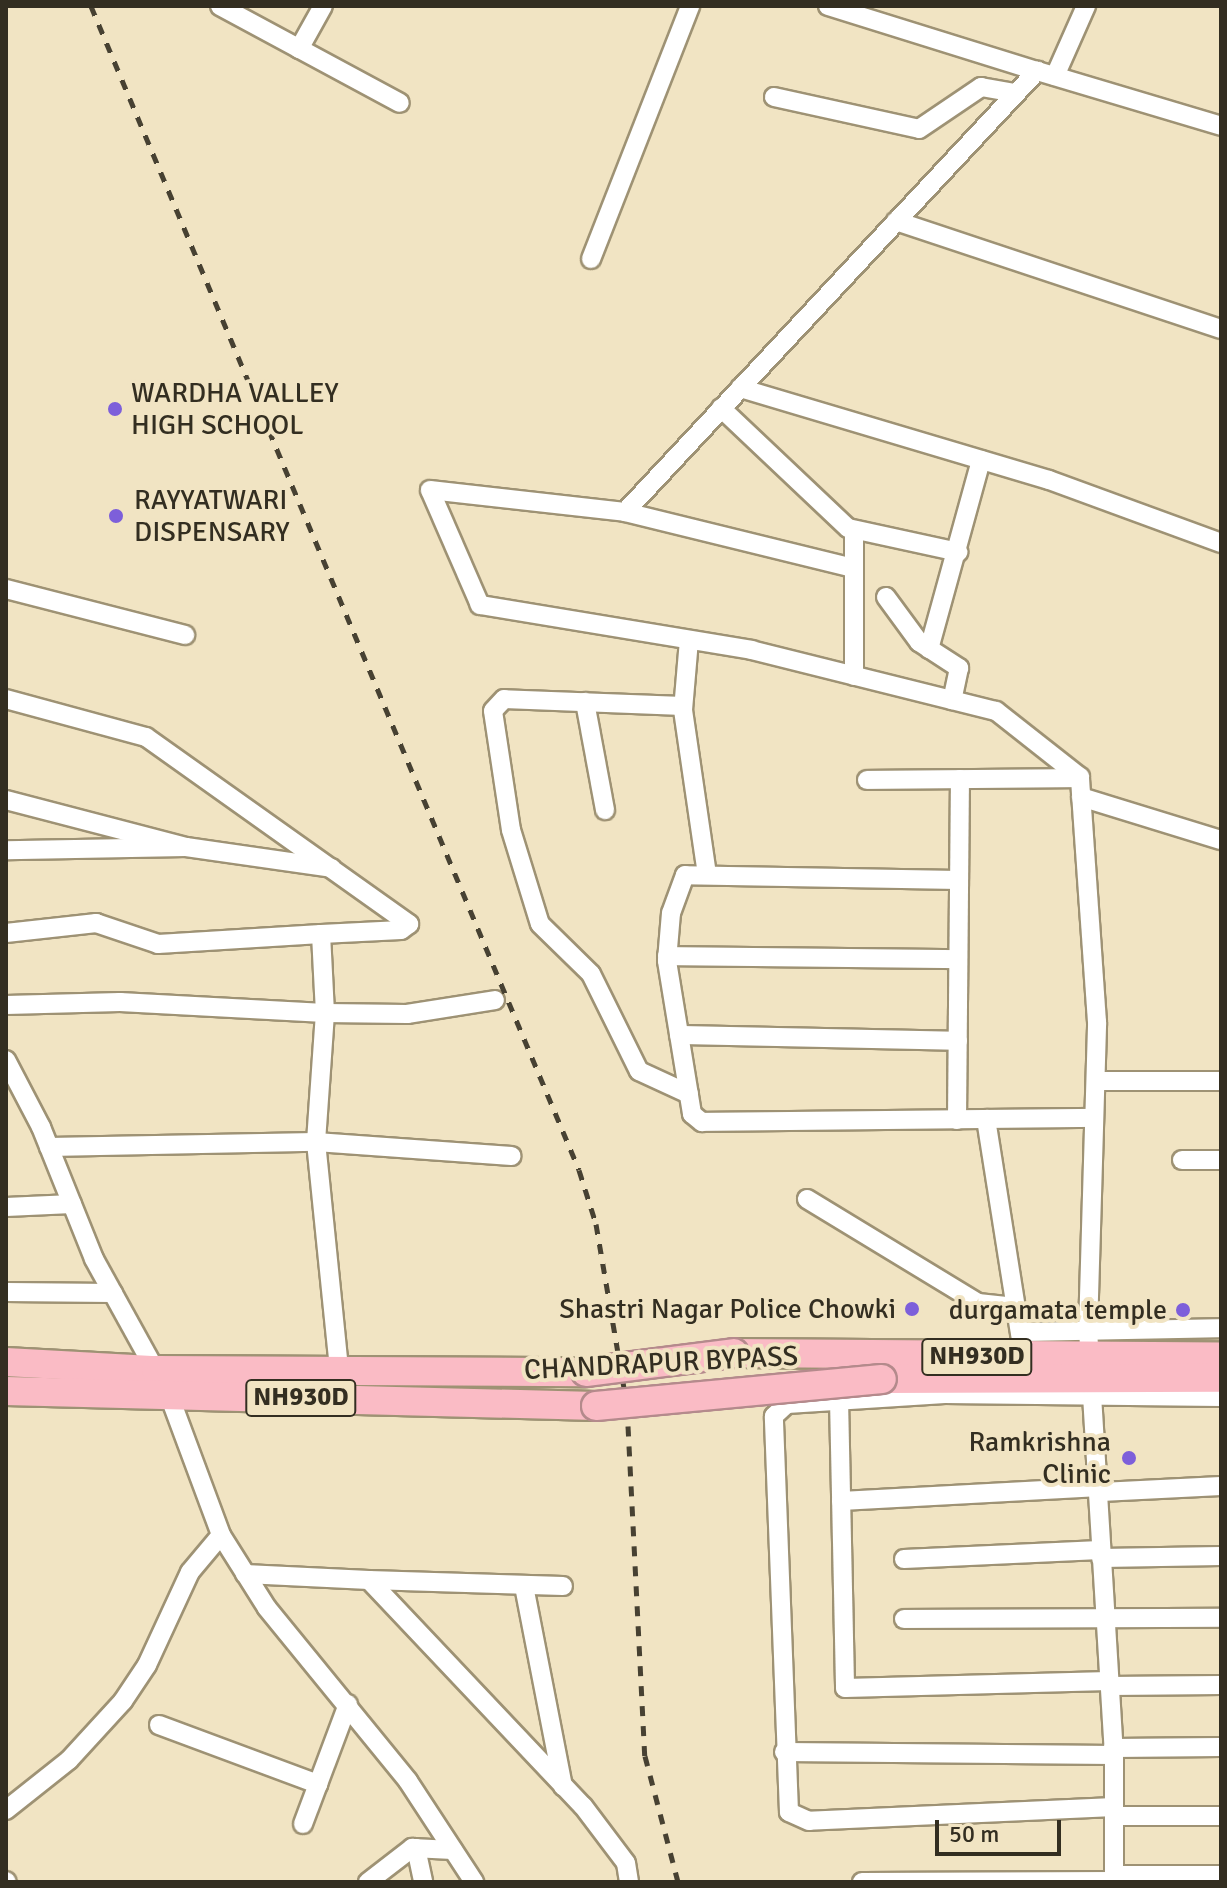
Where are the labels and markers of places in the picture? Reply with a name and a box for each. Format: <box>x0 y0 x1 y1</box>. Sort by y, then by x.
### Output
place label: WARDHA VALLEY HIGH SCHOOL <box>131 376 339 442</box>
marker: WARDHA VALLEY HIGH SCHOOL <box>106 400 124 418</box>
place label: RAYYATWARI DISPENSARY <box>134 483 290 549</box>
marker: RAYYATWARI DISPENSARY <box>105 505 127 527</box>
place label: Shastri Nagar Police Chowki <box>559 1292 896 1326</box>
place label: durgamata temple <box>949 1293 1167 1327</box>
marker: Shastri Nagar Police Chowki <box>903 1300 921 1318</box>
marker: durgamata temple <box>1174 1301 1192 1319</box>
place label: Ramkrishna Clinic <box>968 1425 1111 1491</box>
marker: Ramkrishna Clinic <box>1118 1447 1140 1469</box>

